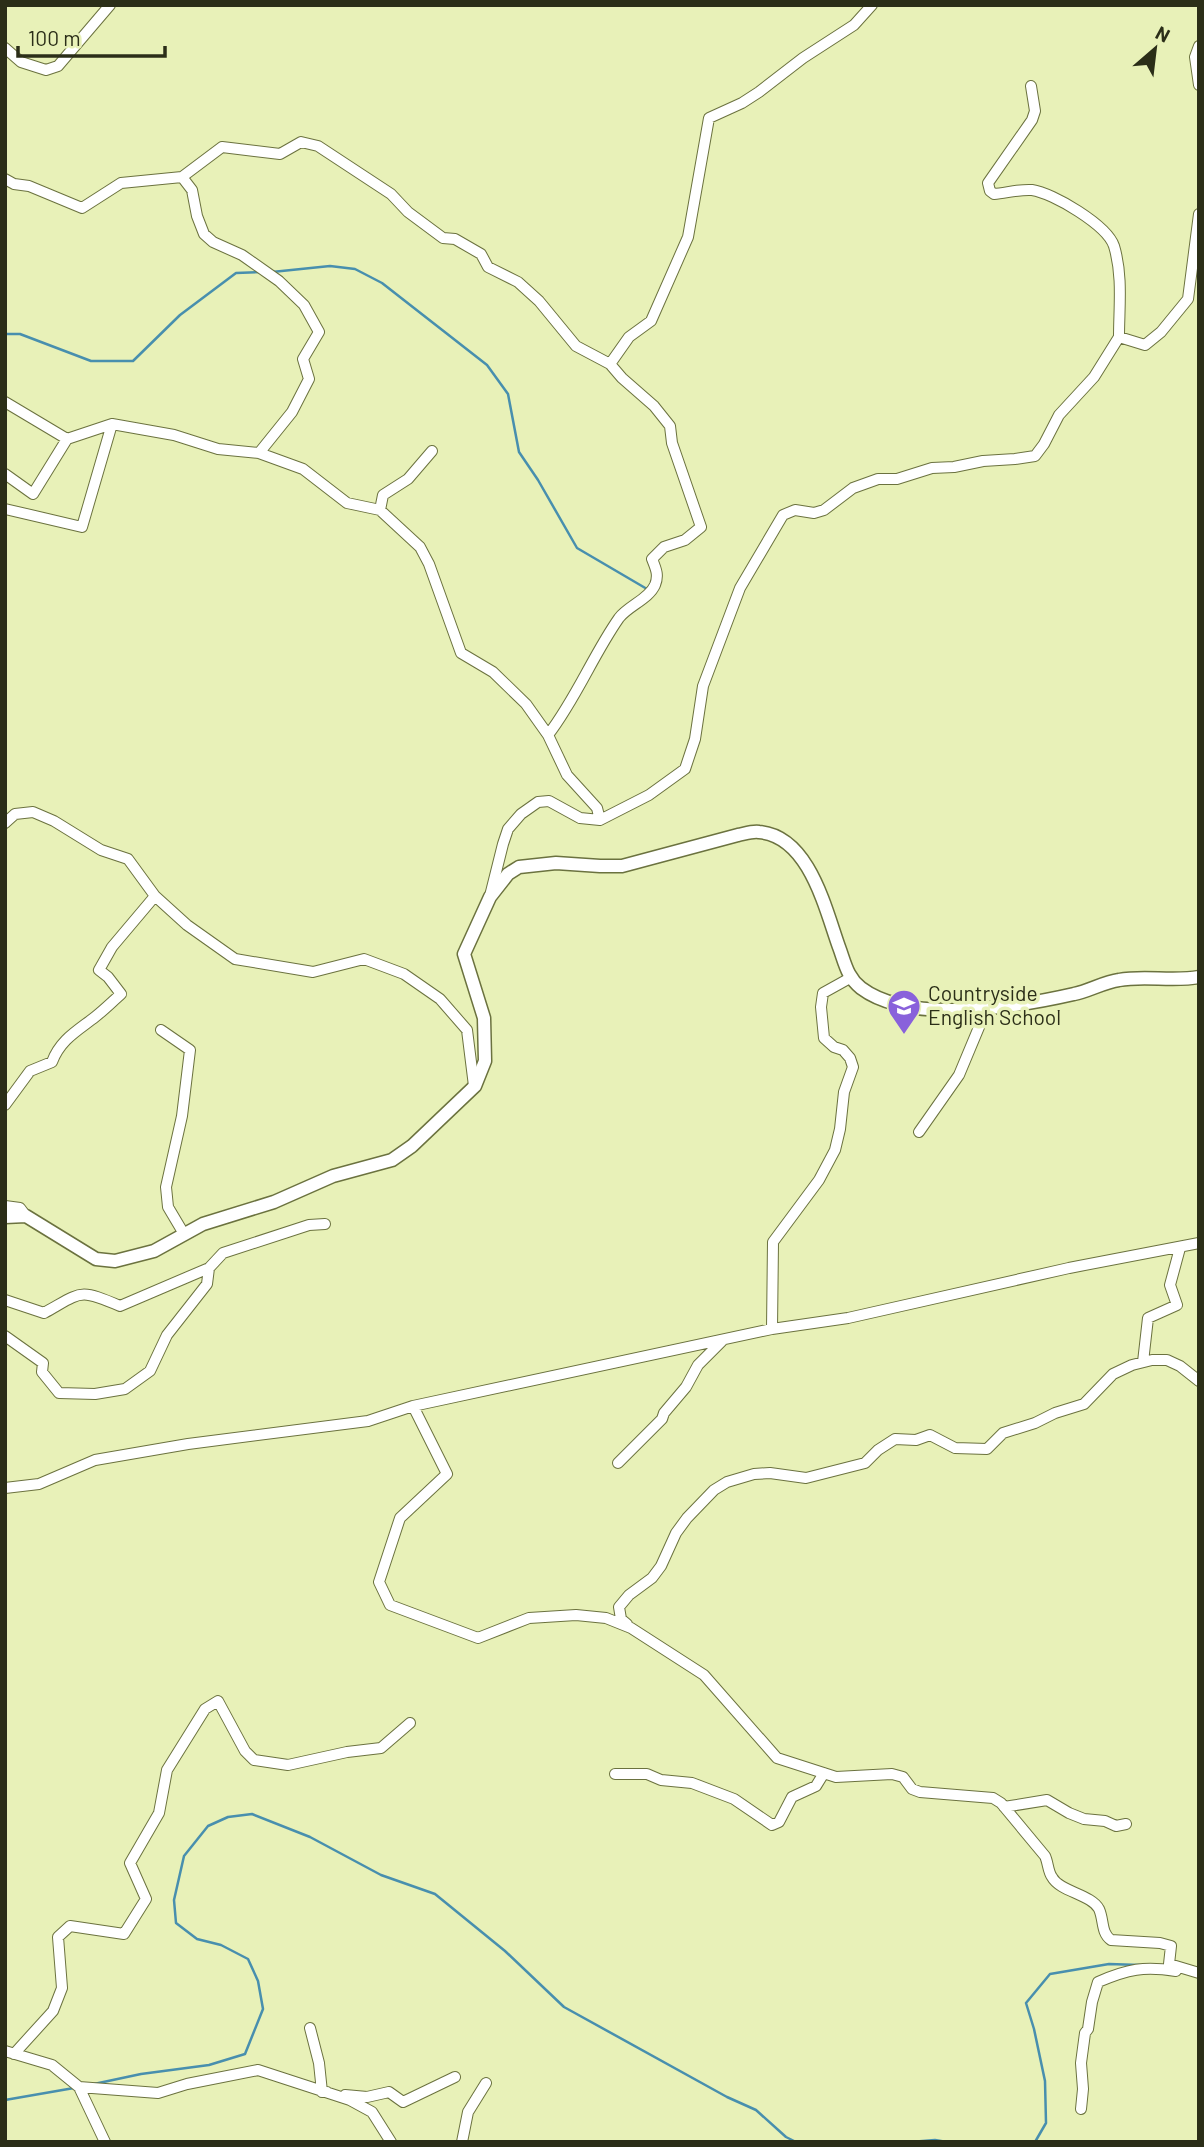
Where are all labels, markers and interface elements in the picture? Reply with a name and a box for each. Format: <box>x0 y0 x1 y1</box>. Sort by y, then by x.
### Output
scale bar <box>18 14 164 58</box>
north arrow <box>1120 14 1190 84</box>
text: N <box>1152 20 1174 47</box>
text: 100 m <box>28 25 81 50</box>
place label: Countryside English School <box>928 980 1061 1029</box>
school or university icon: Countryside English School <box>885 987 923 1036</box>

